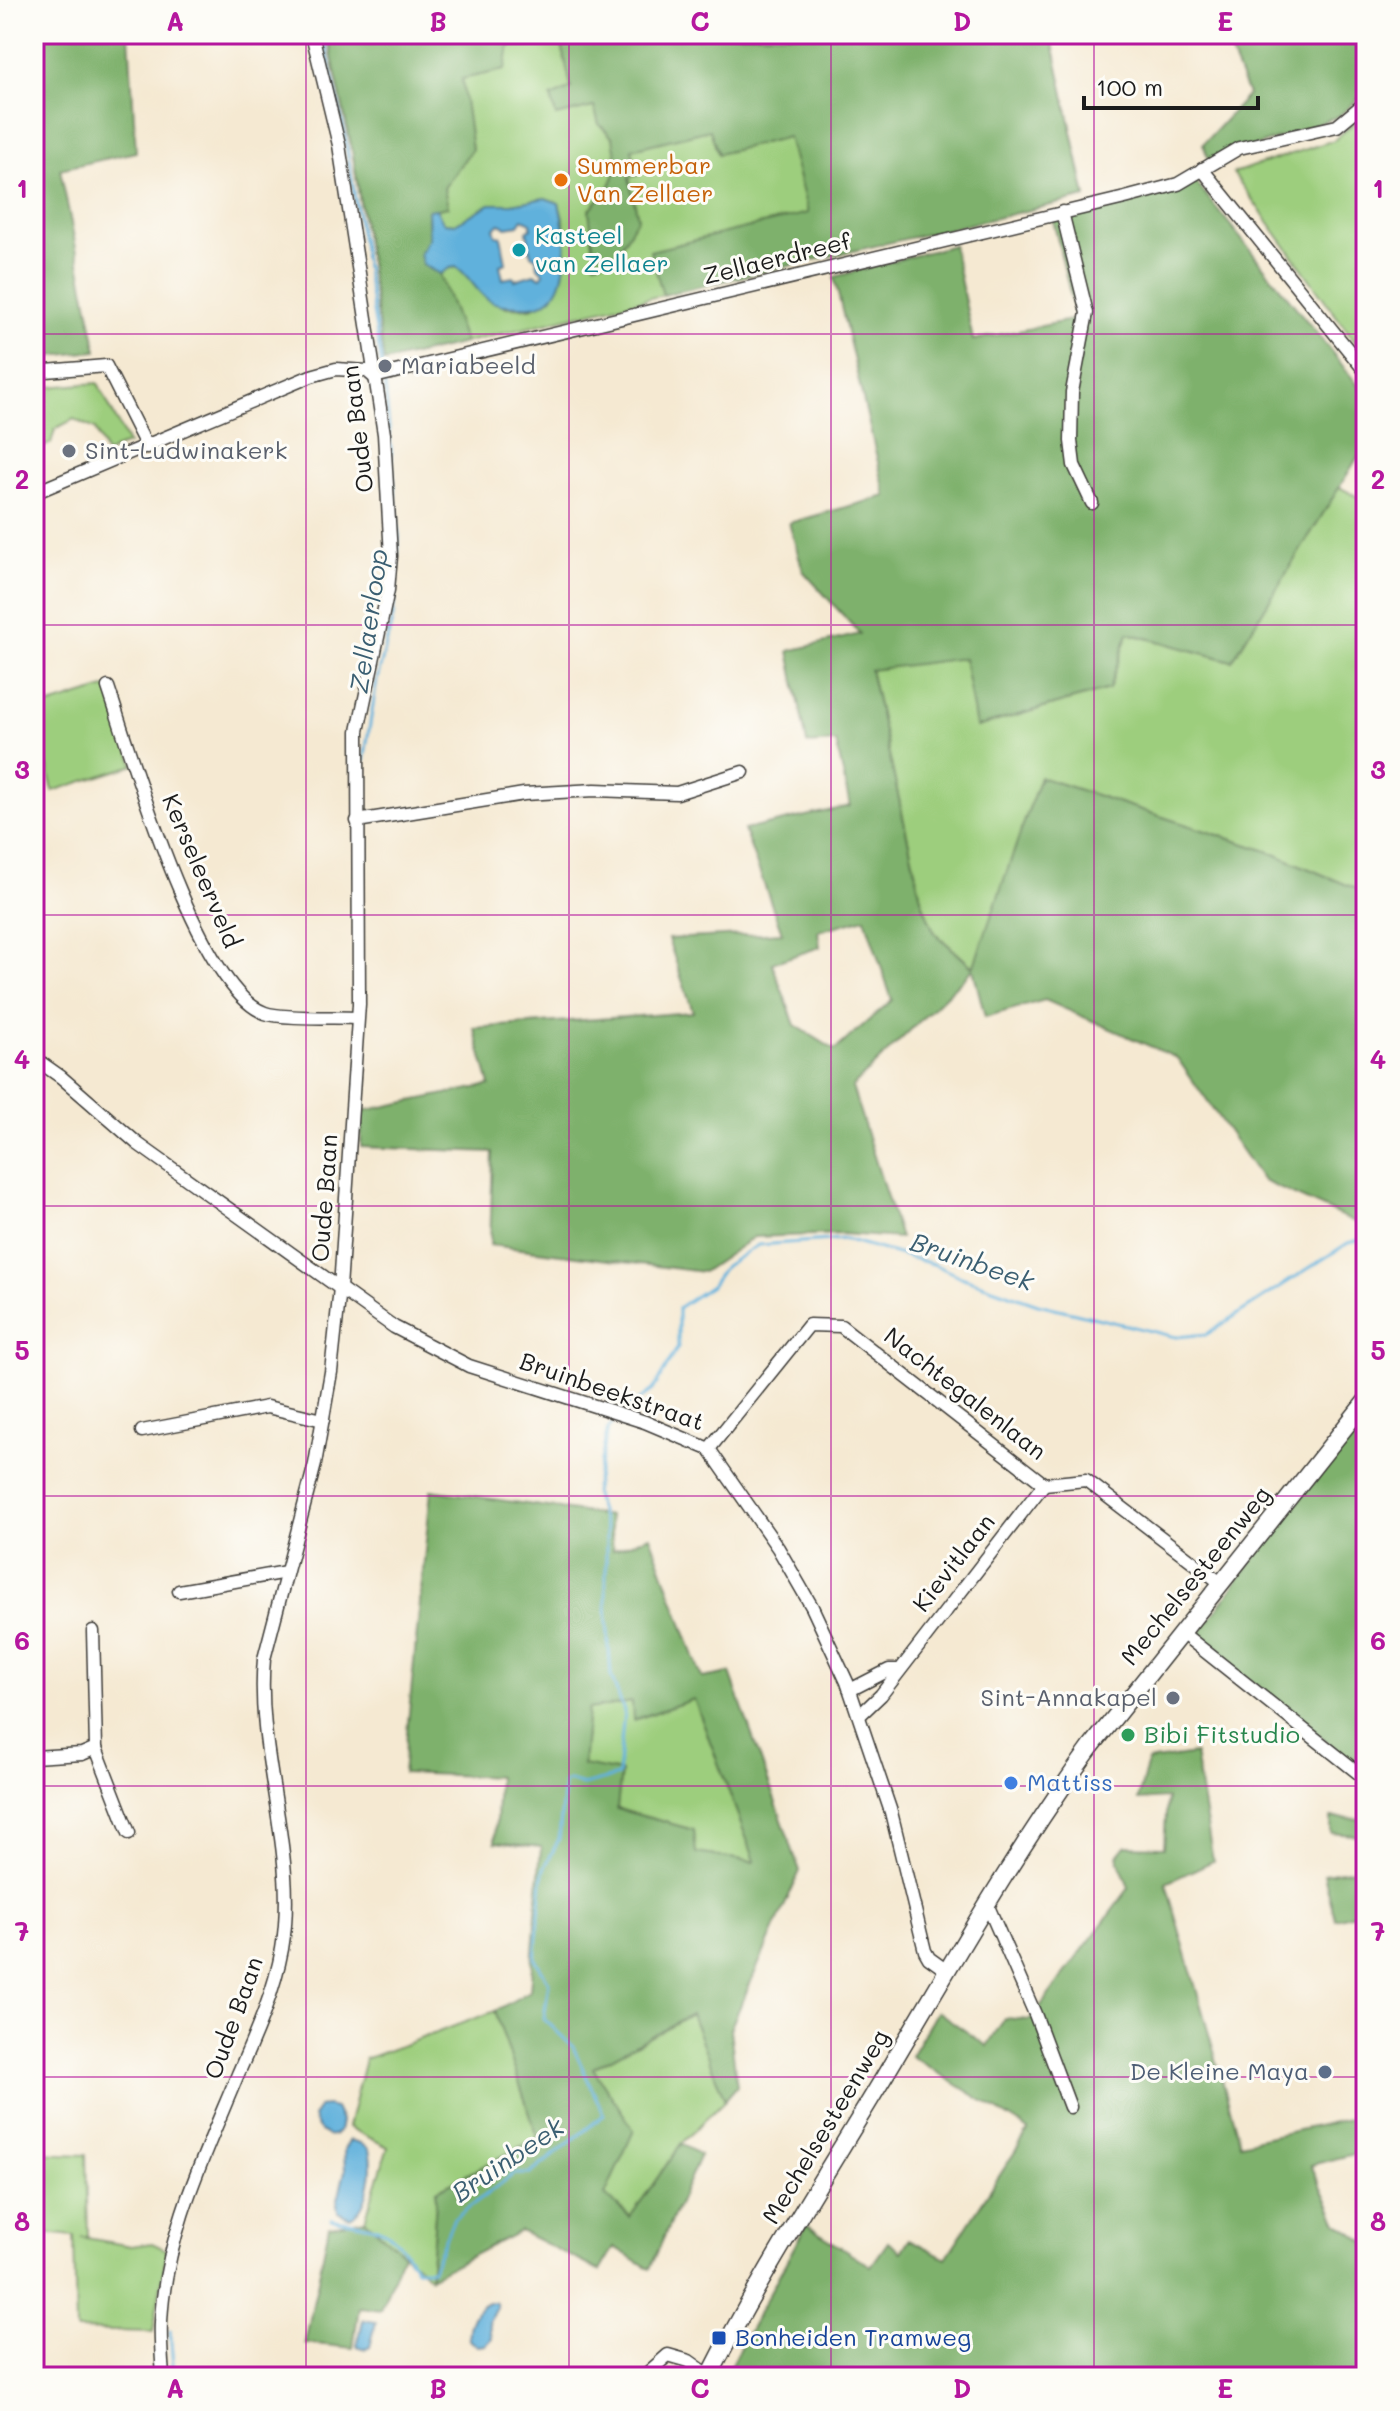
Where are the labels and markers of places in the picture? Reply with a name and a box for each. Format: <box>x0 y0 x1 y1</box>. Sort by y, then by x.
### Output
place label: Summerbar Van Zellaer <box>577 149 713 208</box>
marker: Summerbar Van Zellaer <box>552 171 570 189</box>
place label: Kasteel van Zellaer <box>535 219 669 278</box>
marker: Kasteel van Zellaer <box>510 241 528 259</box>
place label: Mariabeeld <box>401 349 536 380</box>
marker: Mariabeeld <box>376 357 394 375</box>
place label: Sint-Ludwinakerk <box>85 434 287 465</box>
marker: Sint-Ludwinakerk <box>60 442 78 460</box>
place label: Sint-Annakapel <box>981 1681 1157 1712</box>
marker: Sint-Annakapel <box>1164 1689 1182 1707</box>
place label: Bibi Fitstudio <box>1144 1718 1300 1749</box>
marker: Bibi Fitstudio <box>1119 1726 1137 1744</box>
place label: Mattiss <box>1027 1766 1113 1797</box>
marker: Mattiss <box>1002 1774 1020 1792</box>
place label: De Kleine Maya <box>1130 2055 1309 2086</box>
marker: De Kleine Maya <box>1316 2063 1334 2081</box>
place label: Bonheiden Tramweg <box>735 2321 971 2352</box>
marker: Bonheiden Tramweg <box>710 2329 728 2347</box>

